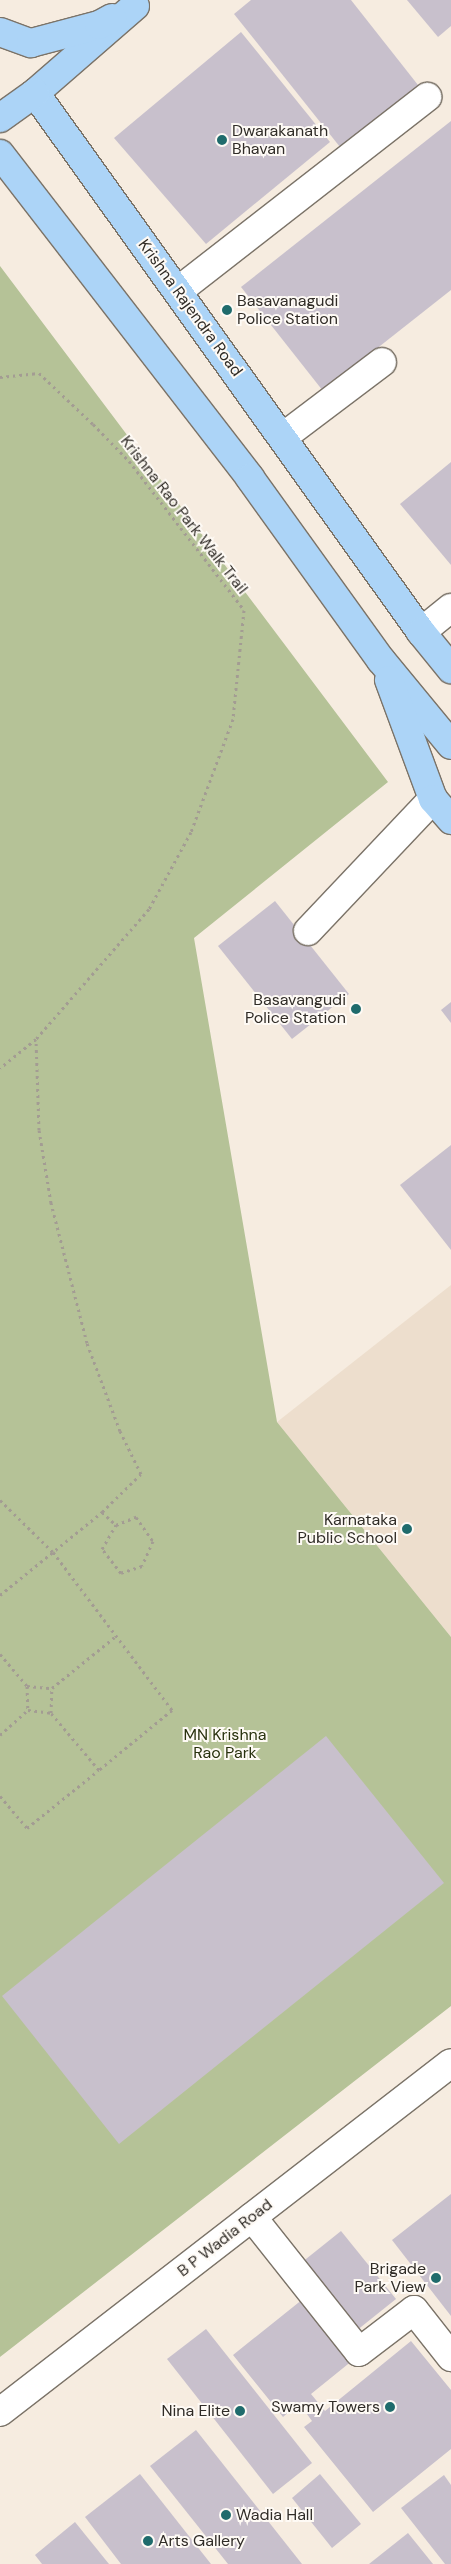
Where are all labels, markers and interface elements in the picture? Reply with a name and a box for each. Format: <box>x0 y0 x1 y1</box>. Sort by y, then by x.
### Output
place label: Dwarakanath Bhavan <box>232 121 328 159</box>
marker: Dwarakanath Bhavan <box>216 134 228 146</box>
street label: Krishna Rajendra Road <box>134 236 246 380</box>
place label: Basavanagudi Police Station <box>237 291 338 329</box>
marker: Basavanagudi Police Station <box>221 304 233 316</box>
street label: Krishna Rao Park Walk Trail <box>116 432 252 598</box>
place label: Basavangudi Police Station <box>245 990 346 1028</box>
marker: Basavangudi Police Station <box>350 1003 362 1015</box>
place label: Karnataka Public School <box>298 1510 397 1548</box>
marker: Karnataka Public School <box>401 1523 413 1535</box>
park label: MN Krishna Rao Park <box>184 1725 266 1763</box>
street label: B P Wadia Road <box>174 2195 276 2281</box>
place label: Brigade Park View <box>355 2259 426 2297</box>
marker: Brigade Park View <box>430 2272 442 2284</box>
place label: Swamy Towers <box>271 2397 380 2417</box>
place label: Nina Elite <box>161 2401 230 2421</box>
marker: Swamy Towers <box>384 2401 396 2413</box>
marker: Nina Elite <box>234 2405 246 2417</box>
place label: Wadia Hall <box>236 2505 313 2525</box>
marker: Wadia Hall <box>220 2509 232 2521</box>
place label: Arts Gallery <box>158 2531 245 2551</box>
marker: Arts Gallery <box>142 2535 154 2547</box>

